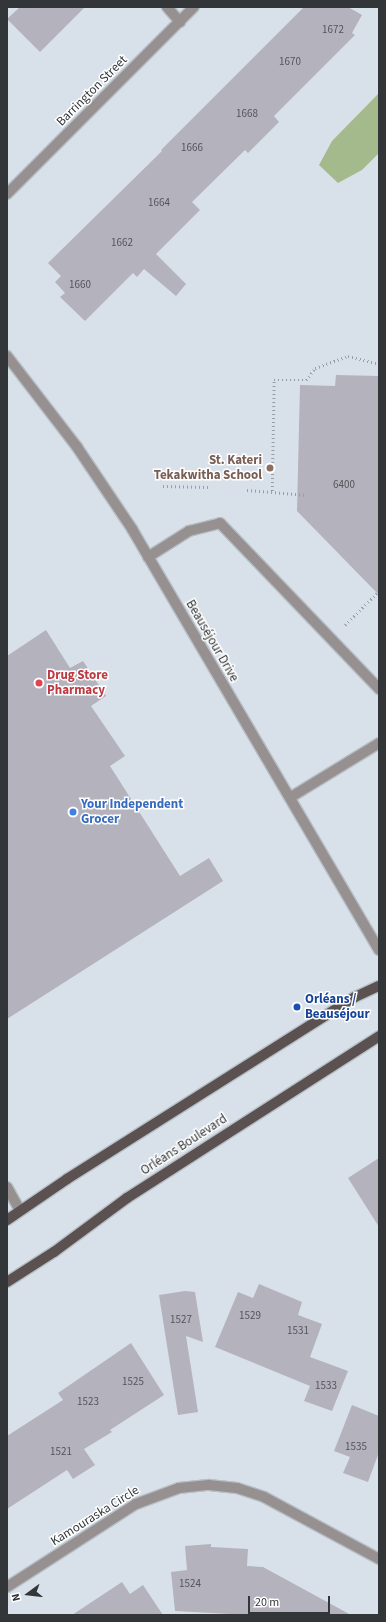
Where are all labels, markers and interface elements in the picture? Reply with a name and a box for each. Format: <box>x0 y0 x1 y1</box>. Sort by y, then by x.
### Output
house number: 1672 <box>322 23 344 37</box>
street label: Barrington Street <box>53 52 131 130</box>
house number: 1670 <box>279 55 301 69</box>
house number: 1668 <box>236 107 258 121</box>
house number: 1666 <box>181 141 203 155</box>
house number: 1664 <box>148 196 170 210</box>
house number: 1662 <box>111 236 133 250</box>
house number: 1660 <box>69 278 91 292</box>
place label: St. Kateri Tekakwitha School <box>154 453 262 484</box>
marker: St. Kateri Tekakwitha School <box>265 463 275 473</box>
house number: 6400 <box>333 478 355 492</box>
street label: Beauséjour Drive <box>182 597 242 685</box>
place label: Drug Store Pharmacy <box>47 668 108 699</box>
marker: Drug Store Pharmacy <box>34 678 44 688</box>
place label: Your Independent Grocer <box>81 797 183 828</box>
marker: Your Independent Grocer <box>68 807 78 817</box>
place label: Orléans / Beauséjour <box>305 992 370 1023</box>
marker: Orléans / Beauséjour <box>292 1002 302 1012</box>
street label: Orléans Boulevard <box>138 1111 230 1179</box>
house number: 1529 <box>239 1309 261 1323</box>
house number: 1527 <box>170 1313 192 1327</box>
house number: 1531 <box>287 1324 309 1338</box>
house number: 1525 <box>122 1375 144 1389</box>
house number: 1533 <box>315 1379 337 1393</box>
house number: 1523 <box>77 1395 99 1409</box>
house number: 1535 <box>345 1440 367 1454</box>
house number: 1521 <box>50 1445 72 1459</box>
street label: Kamouraska Circle <box>48 1483 142 1549</box>
north arrow <box>8 1574 48 1614</box>
house number: 1524 <box>179 1577 201 1591</box>
scale bar <box>250 1588 332 1614</box>
text: N <box>8 1592 24 1603</box>
text: 20 m <box>255 1594 279 1611</box>

